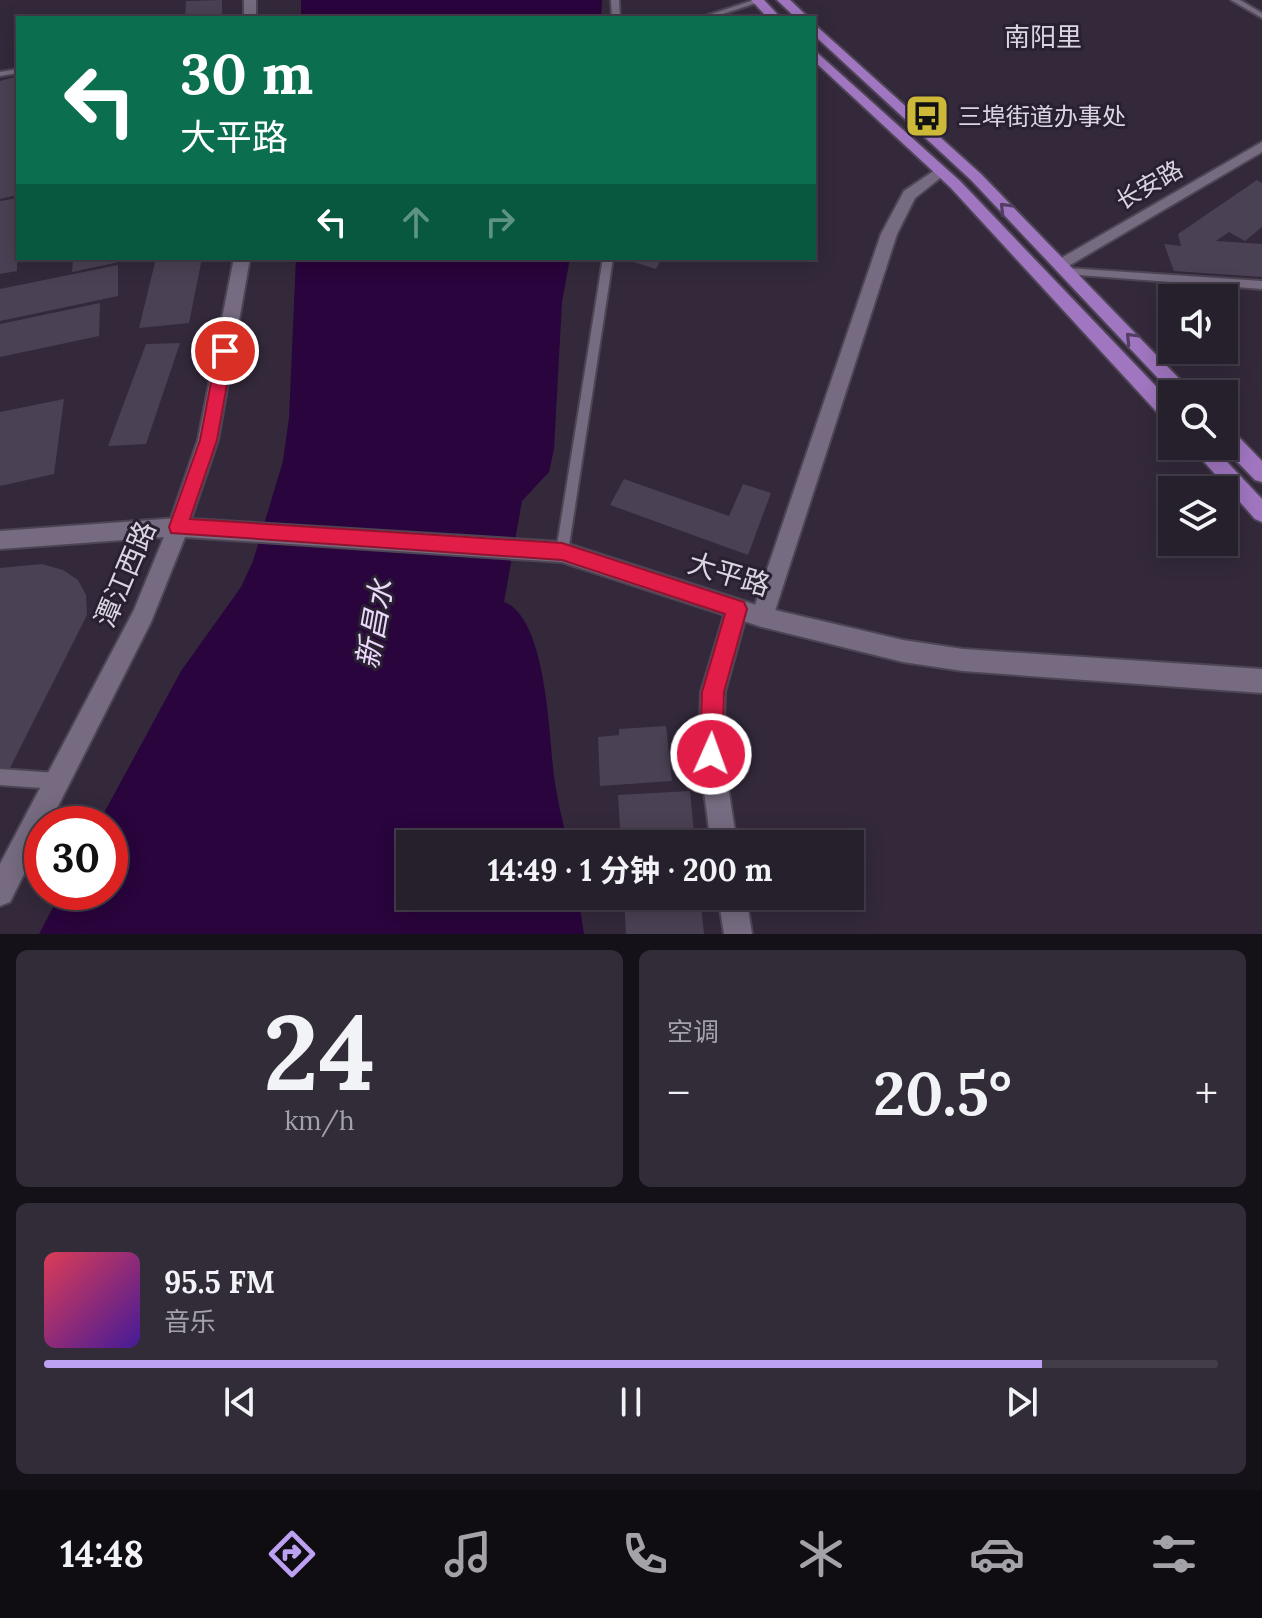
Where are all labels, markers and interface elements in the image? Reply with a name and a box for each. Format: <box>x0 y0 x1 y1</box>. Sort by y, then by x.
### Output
district label: 南阳里 <box>1004 20 1082 53</box>
text: 30 m <box>180 38 313 109</box>
icon: left <box>48 48 152 152</box>
bus stop icon: 三埠街道办事处 <box>903 92 951 140</box>
place label: 三埠街道办事处 <box>958 101 1126 132</box>
text: 大平路 <box>180 114 288 160</box>
street label: 长安路 <box>1110 154 1188 216</box>
icon: left <box>310 200 354 244</box>
icon: ahead <box>394 200 438 244</box>
icon: right <box>478 200 522 244</box>
one-way arrow <box>1001 202 1015 217</box>
map controls <box>1158 284 1238 556</box>
button: sound <box>1158 284 1238 364</box>
pin <box>191 317 259 385</box>
icon: arrive <box>203 329 247 373</box>
one-way arrow <box>1125 333 1140 347</box>
button: search <box>1158 380 1238 460</box>
button: layers <box>1158 476 1238 556</box>
street label: 潭江西路 <box>87 515 163 633</box>
street label: 大平路 <box>684 545 774 603</box>
water label: 新昌水 <box>347 574 401 672</box>
position arrow <box>669 712 753 796</box>
speed limit sign: 30 <box>24 806 128 910</box>
text: 14:49 · 1 分钟 · 200 m <box>488 851 772 889</box>
text: 24 <box>263 985 376 1118</box>
text: 空调 <box>667 1015 719 1048</box>
text: 20.5° <box>873 1055 1012 1131</box>
text: − <box>667 1065 690 1121</box>
text: + <box>1195 1065 1218 1121</box>
text: km/h <box>284 1104 355 1137</box>
text: 95.5 FM <box>164 1263 275 1301</box>
text: 音乐 <box>164 1305 216 1338</box>
icon: previous <box>218 1380 262 1424</box>
icon: pause <box>609 1380 653 1424</box>
icon: next <box>1000 1380 1044 1424</box>
icon: directions <box>264 1526 320 1582</box>
icon: music <box>440 1526 496 1582</box>
icon: phone <box>617 1526 673 1582</box>
icon: climate <box>793 1526 849 1582</box>
icon: car <box>969 1526 1025 1582</box>
icon: filters <box>1146 1526 1202 1582</box>
text: 14:48 <box>60 1531 144 1577</box>

